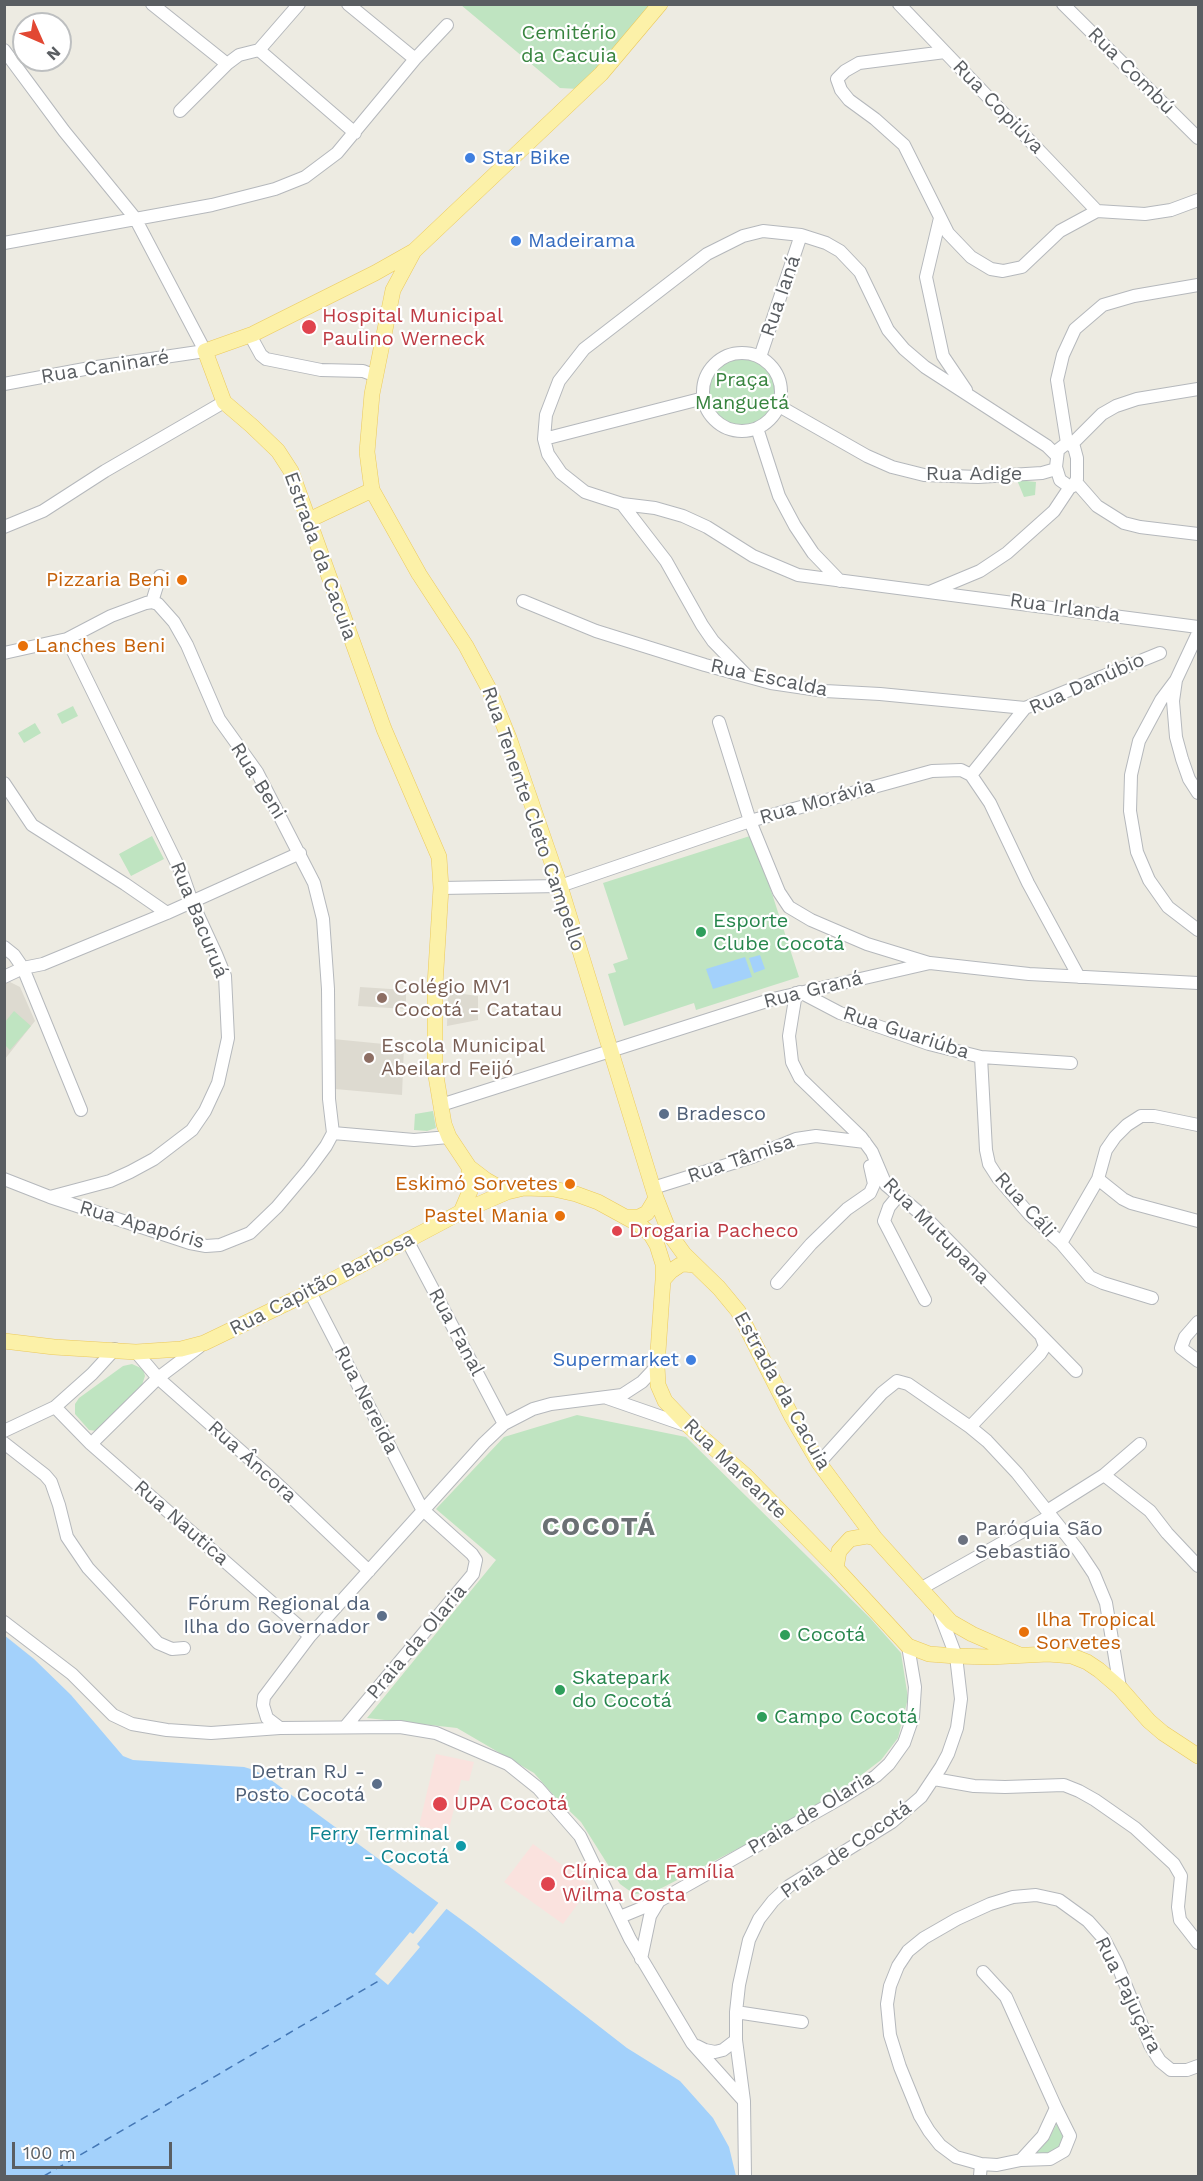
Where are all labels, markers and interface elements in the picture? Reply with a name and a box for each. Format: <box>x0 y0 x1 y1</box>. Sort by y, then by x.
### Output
north arrow <box>12 12 72 72</box>
park label: Cemitério da Cacuia <box>521 21 617 68</box>
street label: Rua Combú <box>1082 22 1180 120</box>
text: N <box>43 43 65 65</box>
street label: Rua Copiúva <box>947 55 1049 159</box>
place label: Star Bike <box>482 146 570 170</box>
marker: Star Bike <box>463 151 477 165</box>
place label: Madeirama <box>528 229 635 253</box>
marker: Madeirama <box>509 234 523 248</box>
street label: Rua Ianá <box>756 252 806 340</box>
place label: Hospital Municipal Paulino Werneck <box>322 304 503 351</box>
marker: Hospital Municipal Paulino Werneck <box>300 318 318 336</box>
street label: Rua Caninaré <box>39 345 171 389</box>
park label: Praça Manguetá <box>695 368 789 415</box>
street label: Rua Adige <box>926 462 1022 486</box>
street label: Estrada da Cacuia <box>278 469 362 643</box>
place label: Pizzaria Beni <box>46 568 170 592</box>
marker: Pizzaria Beni <box>175 573 189 587</box>
street label: Rua Irlanda <box>1008 588 1122 628</box>
place label: Lanches Beni <box>35 634 165 658</box>
marker: Lanches Beni <box>16 639 30 653</box>
street label: Rua Danúbio <box>1026 648 1148 720</box>
street label: Rua Escalda <box>708 654 830 702</box>
street label: Rua Tenente Cleto Campello <box>476 683 590 955</box>
street label: Rua Beni <box>225 738 291 824</box>
street label: Rua Morávia <box>757 774 877 830</box>
street label: Rua Bacuruá <box>165 858 233 982</box>
place label: Esporte Clube Cocotá <box>713 909 845 956</box>
marker: Esporte Clube Cocotá <box>694 925 708 939</box>
street label: Rua Graná <box>761 966 865 1014</box>
place label: Colégio MV1 Cocotá - Catatau <box>394 975 562 1022</box>
marker: Colégio MV1 Cocotá - Catatau <box>375 991 389 1005</box>
street label: Rua Guariúba <box>840 1001 972 1065</box>
place label: Escola Municipal Abeilard Feijó <box>381 1034 545 1081</box>
marker: Escola Municipal Abeilard Feijó <box>362 1051 376 1065</box>
place label: Bradesco <box>676 1102 766 1126</box>
marker: Bradesco <box>657 1107 671 1121</box>
street label: Rua Tâmisa <box>685 1130 797 1188</box>
street label: Rua Cáli <box>989 1167 1061 1243</box>
place label: Eskimó Sorvetes <box>395 1172 558 1196</box>
street label: Rua Mutupana <box>878 1173 994 1289</box>
marker: Eskimó Sorvetes <box>563 1177 577 1191</box>
street label: Rua Apapóris <box>77 1196 207 1254</box>
place label: Pastel Mania <box>424 1204 548 1228</box>
marker: Pastel Mania <box>553 1209 567 1223</box>
place label: Drogaria Pacheco <box>629 1219 799 1243</box>
marker: Drogaria Pacheco <box>610 1224 624 1238</box>
street label: Rua Capitão Barbosa <box>226 1227 418 1341</box>
street label: Rua Fanal <box>423 1284 489 1380</box>
street label: Estrada da Cacuia <box>728 1308 836 1474</box>
street label: Rua Nereida <box>328 1342 404 1458</box>
place label: Supermarket <box>553 1348 679 1372</box>
marker: Supermarket <box>684 1353 698 1367</box>
street label: Rua Mareante <box>678 1414 792 1524</box>
street label: Rua Âncora <box>203 1416 301 1508</box>
street label: Rua Nautica <box>129 1475 233 1571</box>
district label: COCOTÁ <box>542 1511 656 1543</box>
place label: Paróquia São Sebastião <box>975 1517 1103 1564</box>
marker: Paróquia São Sebastião <box>956 1533 970 1547</box>
street label: Praia da Olaria <box>362 1580 472 1704</box>
place label: Fórum Regional da Ilha do Governador <box>183 1592 370 1639</box>
place label: Ilha Tropical Sorvetes <box>1036 1608 1155 1655</box>
marker: Fórum Regional da Ilha do Governador <box>375 1609 389 1623</box>
place label: Cocotá <box>797 1623 865 1647</box>
marker: Ilha Tropical Sorvetes <box>1017 1625 1031 1639</box>
marker: Cocotá <box>778 1628 792 1642</box>
place label: Skatepark do Cocotá <box>572 1666 672 1713</box>
marker: Skatepark do Cocotá <box>553 1683 567 1697</box>
place label: Campo Cocotá <box>774 1705 918 1729</box>
marker: Campo Cocotá <box>755 1710 769 1724</box>
place label: Detran RJ - Posto Cocotá <box>235 1760 365 1807</box>
street label: Praia de Olaria <box>744 1766 878 1860</box>
marker: Detran RJ - Posto Cocotá <box>370 1777 384 1791</box>
place label: UPA Cocotá <box>454 1792 568 1816</box>
marker: UPA Cocotá <box>431 1795 449 1813</box>
street label: Praia de Cocotá <box>776 1796 916 1904</box>
place label: Ferry Terminal - Cocotá <box>309 1822 449 1869</box>
marker: Ferry Terminal - Cocotá <box>454 1839 468 1853</box>
place label: Clínica da Família Wilma Costa <box>562 1860 735 1907</box>
marker: Clínica da Família Wilma Costa <box>539 1875 557 1893</box>
street label: Rua Pajuçára <box>1089 1933 1167 2057</box>
scale bar <box>15 2130 176 2168</box>
text: 100 m <box>23 2142 76 2163</box>

